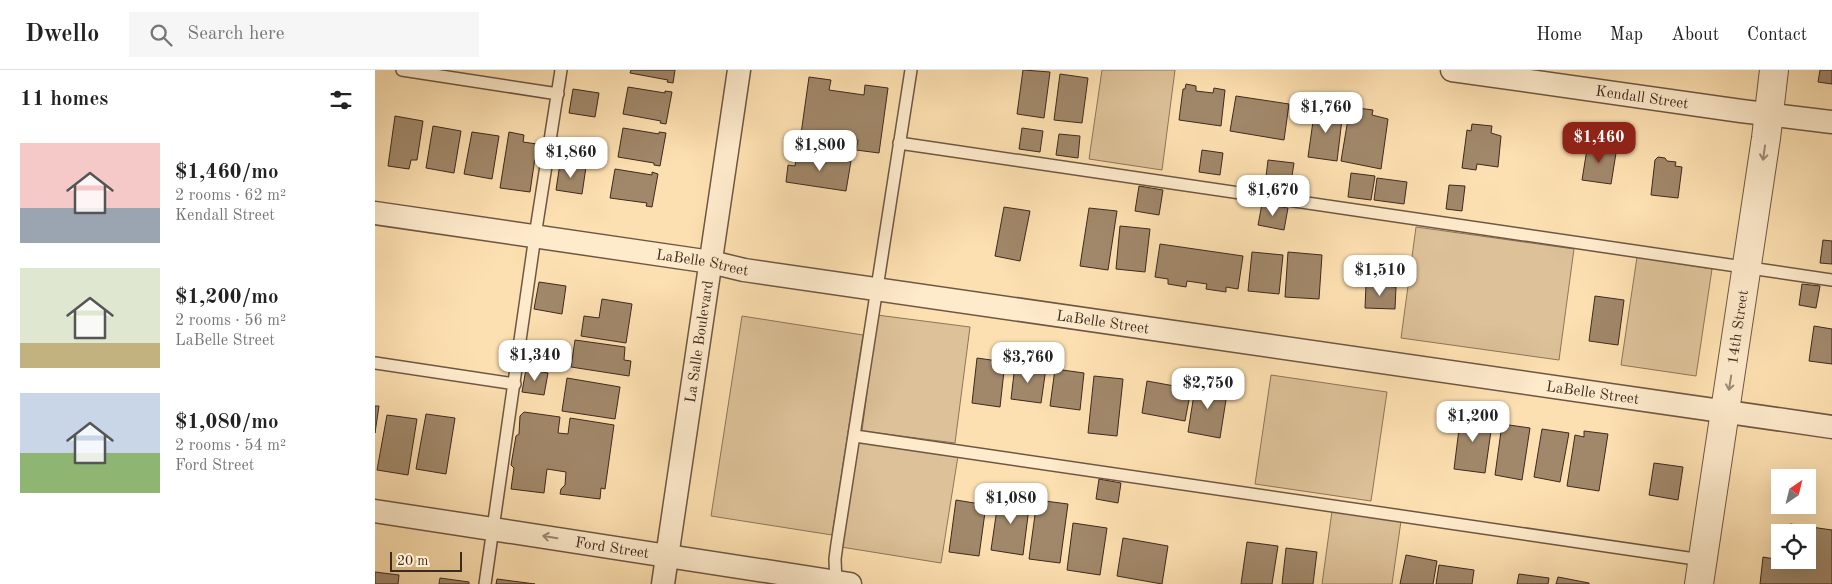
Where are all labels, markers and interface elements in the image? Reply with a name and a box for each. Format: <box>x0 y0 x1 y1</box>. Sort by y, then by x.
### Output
search box <box>129 12 479 57</box>
icon: search <box>147 21 175 49</box>
text: Dwello <box>25 23 99 47</box>
text: Search here <box>187 25 285 44</box>
text: Home <box>1536 26 1582 44</box>
text: Map <box>1610 26 1643 44</box>
text: About <box>1671 26 1719 44</box>
text: Contact <box>1747 26 1807 44</box>
street label: Kendall Street <box>1594 84 1689 112</box>
icon: filters <box>327 86 355 114</box>
text: 11 homes <box>20 89 108 110</box>
pin: $1,760 <box>1285 92 1367 134</box>
text: $1,760 <box>1301 100 1351 116</box>
pin: $1,460 <box>1558 122 1640 164</box>
pin: $1,800 <box>779 129 861 172</box>
text: $1,460 <box>1574 130 1624 146</box>
pin: $1,860 <box>530 136 612 179</box>
text: $1,800 <box>795 138 845 154</box>
text: $1,860 <box>546 145 596 161</box>
one-way arrow <box>1759 145 1769 161</box>
text: $1,460/mo <box>175 162 279 183</box>
icon: home <box>60 163 120 223</box>
pin: $1,670 <box>1232 174 1314 217</box>
text: $1,670 <box>1248 183 1298 199</box>
text: 2 rooms · 62 m² <box>175 188 286 204</box>
text: Kendall Street <box>175 208 275 224</box>
street label: LaBelle Street <box>655 248 749 280</box>
pin: $1,510 <box>1339 254 1421 297</box>
text: $1,510 <box>1355 263 1405 279</box>
street label: La Salle Boulevard <box>684 280 717 404</box>
text: $1,200/mo <box>175 287 279 308</box>
icon: home <box>60 288 120 348</box>
street label: 14th Street <box>1726 289 1752 365</box>
street label: LaBelle Street <box>1055 309 1150 337</box>
text: 2 rooms · 56 m² <box>175 313 286 329</box>
text: LaBelle Street <box>175 333 275 349</box>
pin: $1,340 <box>494 340 576 382</box>
pin: $3,760 <box>987 342 1069 384</box>
text: $1,340 <box>510 348 560 364</box>
text: $3,760 <box>1003 350 1053 366</box>
pin: $2,750 <box>1167 368 1249 410</box>
one-way arrow <box>1724 375 1734 391</box>
text: $2,750 <box>1183 376 1233 392</box>
street label: LaBelle Street <box>1545 380 1640 408</box>
pin: $1,200 <box>1432 400 1514 443</box>
text: $1,200 <box>1448 409 1498 425</box>
text: $1,080/mo <box>175 412 279 433</box>
icon: home <box>60 413 120 473</box>
text: 2 rooms · 54 m² <box>175 438 286 454</box>
text: Ford Street <box>175 458 254 474</box>
north arrow <box>1771 469 1816 514</box>
map controls <box>1771 469 1816 569</box>
pin: $1,080 <box>970 482 1052 525</box>
text: $1,080 <box>986 491 1036 507</box>
button: locate <box>1771 524 1816 569</box>
one-way arrow <box>542 532 558 542</box>
street label: Ford Street <box>574 536 650 562</box>
scale bar <box>390 549 463 572</box>
text: 20 m <box>397 554 428 568</box>

